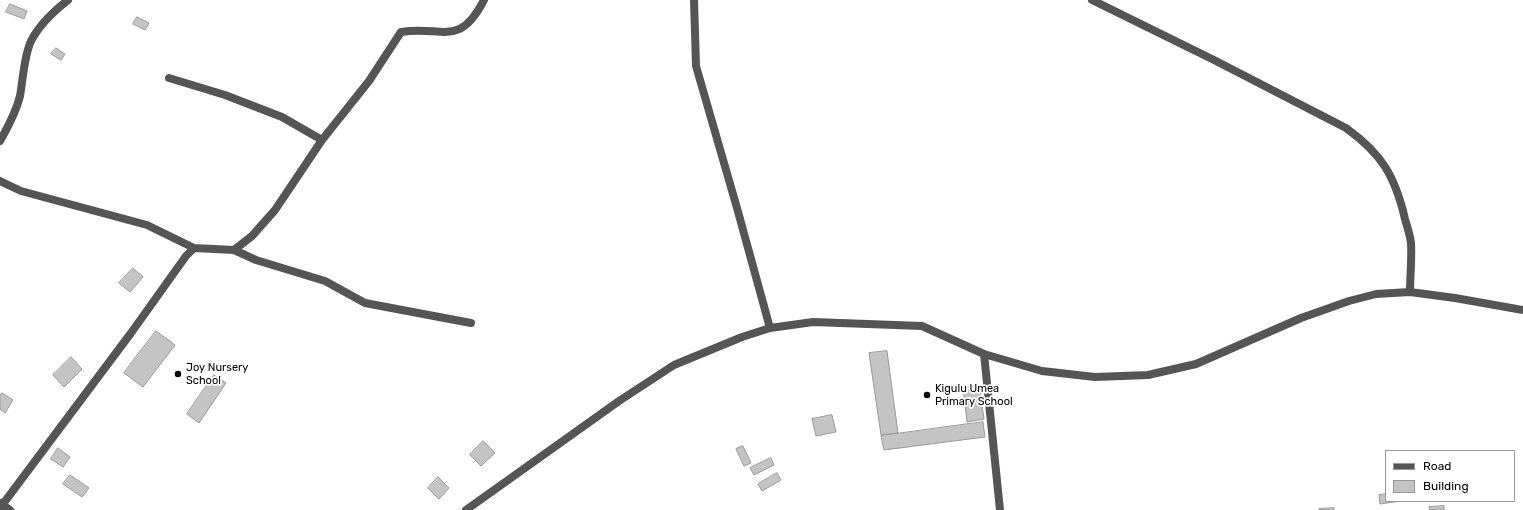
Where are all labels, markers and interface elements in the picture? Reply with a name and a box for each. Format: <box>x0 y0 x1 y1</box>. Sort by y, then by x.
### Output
place label: Joy Nursery School <box>186 361 248 387</box>
marker: Joy Nursery School <box>173 369 183 379</box>
place label: Kigulu Umea Primary School <box>935 382 1013 408</box>
marker: Kigulu Umea Primary School <box>922 390 932 400</box>
legend <box>1385 450 1515 502</box>
text: Road <box>1423 459 1451 473</box>
text: Building <box>1423 479 1469 493</box>

